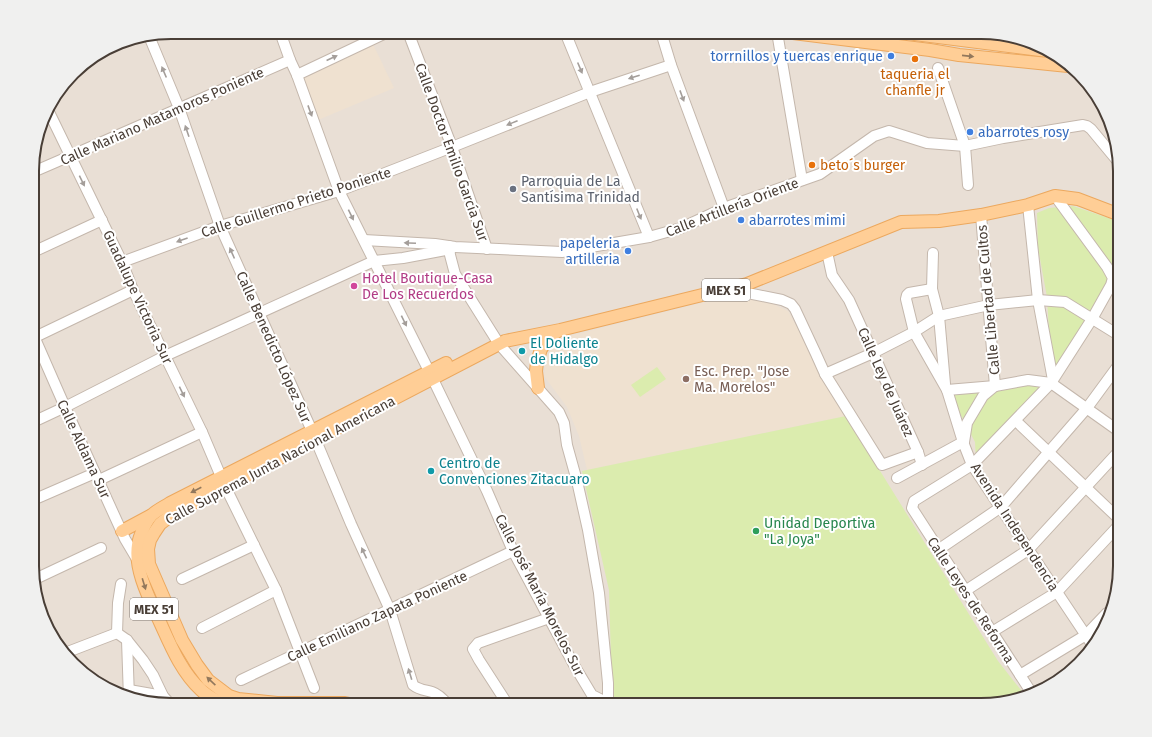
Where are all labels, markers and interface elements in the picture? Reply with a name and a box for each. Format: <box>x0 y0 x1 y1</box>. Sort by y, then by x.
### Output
place label: torrnillos y tuercas enrique <box>710 48 883 65</box>
marker: torrnillos y tuercas enrique <box>886 51 896 61</box>
one-way arrow <box>962 52 974 59</box>
marker: taqueria el chanfle jr <box>910 54 920 64</box>
one-way arrow <box>327 55 338 61</box>
street label: Calle Doctor Emilio García Sur <box>411 61 492 244</box>
one-way arrow <box>577 62 583 74</box>
street label: Calle Mariano Matamoros Poniente <box>58 64 267 169</box>
one-way arrow <box>161 66 168 78</box>
place label: taqueria el chanfle jr <box>880 66 950 99</box>
one-way arrow <box>628 75 640 81</box>
one-way arrow <box>680 90 686 102</box>
one-way arrow <box>308 106 314 118</box>
one-way arrow <box>507 120 518 126</box>
place label: abarrotes rosy <box>978 124 1069 141</box>
one-way arrow <box>184 125 190 137</box>
marker: abarrotes rosy <box>965 127 975 137</box>
place label: beto´s burger <box>820 157 906 174</box>
marker: beto´s burger <box>807 160 817 170</box>
street label: Calle Guillermo Prieto Poniente <box>199 164 393 241</box>
place label: Parroquia de La Santísima Trinidad <box>521 173 640 206</box>
street label: Calle Artillería Oriente <box>663 174 801 241</box>
one-way arrow <box>79 175 86 187</box>
marker: Parroquia de La Santísima Trinidad <box>508 184 518 194</box>
one-way arrow <box>637 209 643 221</box>
one-way arrow <box>348 210 355 221</box>
place label: abarrotes mimi <box>749 212 846 229</box>
marker: abarrotes mimi <box>736 215 746 225</box>
street label: Calle Libertad de Cultos <box>973 224 1004 376</box>
street label: Guadalupe Victoria Sur <box>99 228 176 367</box>
place label: papeleria artilleria <box>560 235 620 268</box>
one-way arrow <box>175 238 187 244</box>
one-way arrow <box>403 240 416 246</box>
marker: papeleria artilleria <box>623 246 633 256</box>
one-way arrow <box>229 247 235 259</box>
street label: Calle Benedicto López Sur <box>232 269 315 426</box>
place label: Hotel Boutique-Casa De Los Recuerdos <box>362 270 493 303</box>
road number: MEX 51 <box>702 279 750 301</box>
marker: Hotel Boutique-Casa De Los Recuerdos <box>349 281 359 291</box>
one-way arrow <box>401 315 407 327</box>
street label: Calle Ley de Juárez <box>854 325 917 439</box>
place label: El Doliente de Hidalgo <box>530 335 599 368</box>
marker: El Doliente de Hidalgo <box>517 346 527 356</box>
place label: Esc. Prep. "Jose Ma. Morelos" <box>694 363 790 396</box>
marker: Esc. Prep. "Jose Ma. Morelos" <box>681 374 691 384</box>
one-way arrow <box>179 386 185 397</box>
street label: Calle Suprema Junta Nacional Americana <box>162 392 398 529</box>
street label: Calle Aldama Sur <box>53 397 114 502</box>
place label: Centro de Convenciones Zitacuaro <box>439 455 590 488</box>
street label: Avenida Independencia <box>967 460 1062 595</box>
marker: Centro de Convenciones Zitacuaro <box>426 466 436 476</box>
one-way arrow <box>190 487 201 493</box>
street label: Calle José María Morelos Sur <box>491 511 588 680</box>
place label: Unidad Deportiva "La Joya" <box>764 515 875 548</box>
marker: Unidad Deportiva "La Joya" <box>751 526 761 536</box>
street label: Calle Leyes de Reforma <box>923 534 1018 667</box>
one-way arrow <box>361 547 367 558</box>
street label: Calle Emiliano Zapata Poniente <box>284 567 470 666</box>
one-way arrow <box>141 579 147 591</box>
road number: MEX 51 <box>130 598 178 620</box>
one-way arrow <box>407 668 413 680</box>
one-way arrow <box>205 677 216 686</box>

